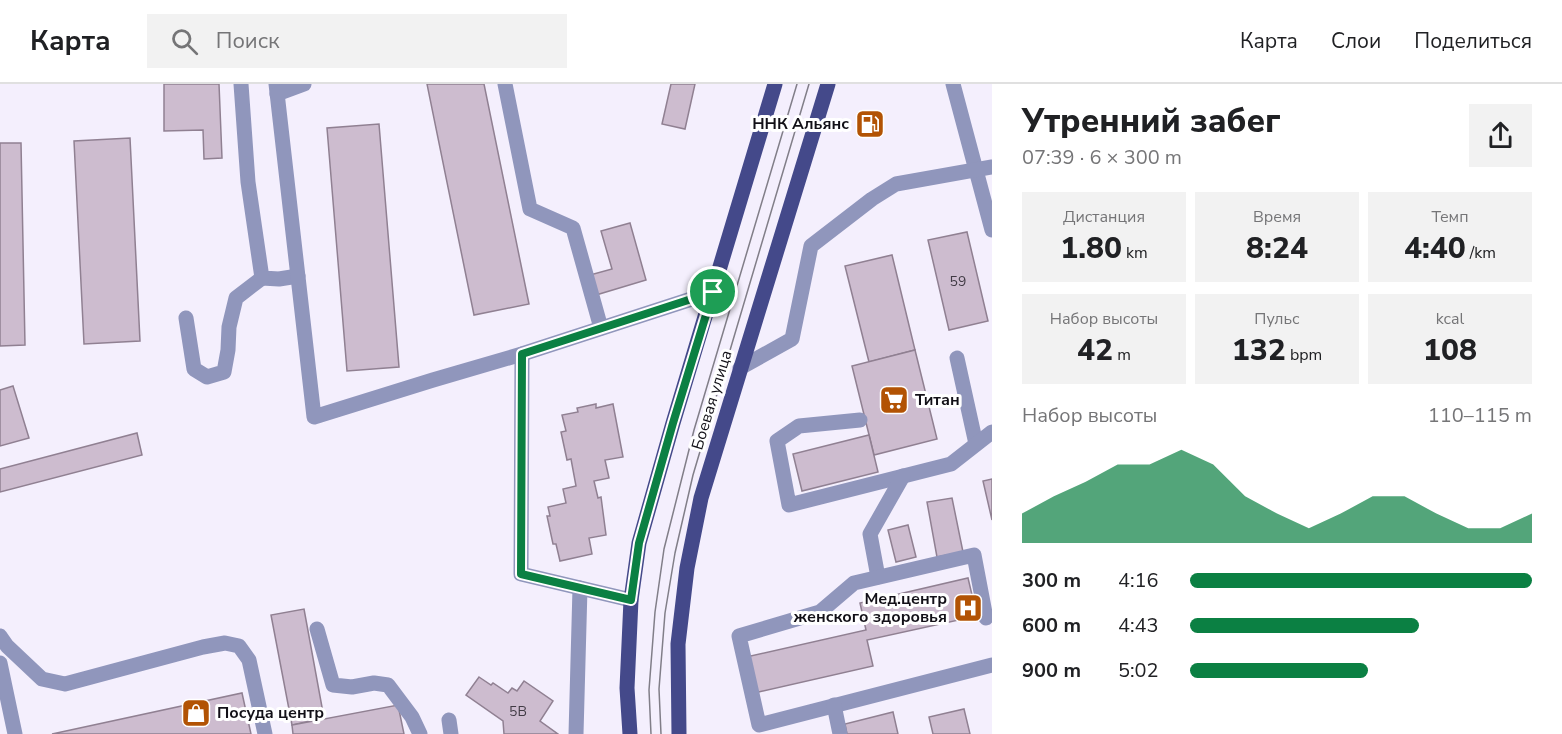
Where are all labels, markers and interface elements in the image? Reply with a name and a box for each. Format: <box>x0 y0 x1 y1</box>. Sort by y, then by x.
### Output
search box <box>147 14 567 68</box>
text: Карта <box>30 22 111 60</box>
icon: search <box>168 25 201 58</box>
text: Поиск <box>216 26 280 56</box>
text: Карта <box>1240 27 1298 55</box>
text: Слои <box>1331 27 1381 55</box>
text: Поделиться <box>1414 27 1532 55</box>
text: Утренний забег <box>1022 99 1281 144</box>
button: share <box>1469 104 1532 167</box>
fuel station icon: ННК Альянс <box>854 108 886 140</box>
place label: ННК Альянс <box>752 113 849 135</box>
text: 07:39 · 6 × 300 m <box>1022 144 1182 171</box>
text: Дистанция <box>1063 206 1145 228</box>
text: Время <box>1253 206 1301 228</box>
text: Темп <box>1432 206 1468 228</box>
text: 1.80 <box>1060 228 1122 269</box>
text: 8:24 <box>1246 228 1308 269</box>
text: 4:40 <box>1404 228 1466 269</box>
text: km <box>1122 242 1148 264</box>
text: /km <box>1466 242 1496 264</box>
pin <box>687 266 738 317</box>
house number: 59 <box>950 272 966 291</box>
icon: arrive <box>696 275 729 308</box>
text: Набор высоты <box>1050 308 1158 330</box>
text: Пульс <box>1254 308 1300 330</box>
text: kcal <box>1436 308 1464 330</box>
text: 42 <box>1077 330 1113 371</box>
text: 132 <box>1232 330 1286 371</box>
text: 108 <box>1423 330 1477 371</box>
text: m <box>1113 344 1131 366</box>
text: bpm <box>1286 344 1322 366</box>
street label: Боевая улица <box>686 348 738 452</box>
supermarket icon: Титан <box>878 384 910 416</box>
place label: Титан <box>915 389 960 411</box>
text: Набор высоты <box>1022 402 1157 429</box>
text: 110–115 m <box>1428 402 1532 429</box>
text: 300 m <box>1022 567 1081 594</box>
text: 4:16 <box>1118 567 1159 594</box>
place label: Мед.центр женского здоровья <box>793 588 947 628</box>
hospital icon: Мед.центр женского здоровья <box>952 592 984 624</box>
text: 600 m <box>1022 612 1081 639</box>
text: 4:43 <box>1118 612 1159 639</box>
text: 900 m <box>1022 657 1081 684</box>
text: 5:02 <box>1118 657 1159 684</box>
shop icon: Посуда центр <box>180 697 212 729</box>
place label: Посуда центр <box>217 702 324 724</box>
house number: 5В <box>509 702 527 721</box>

